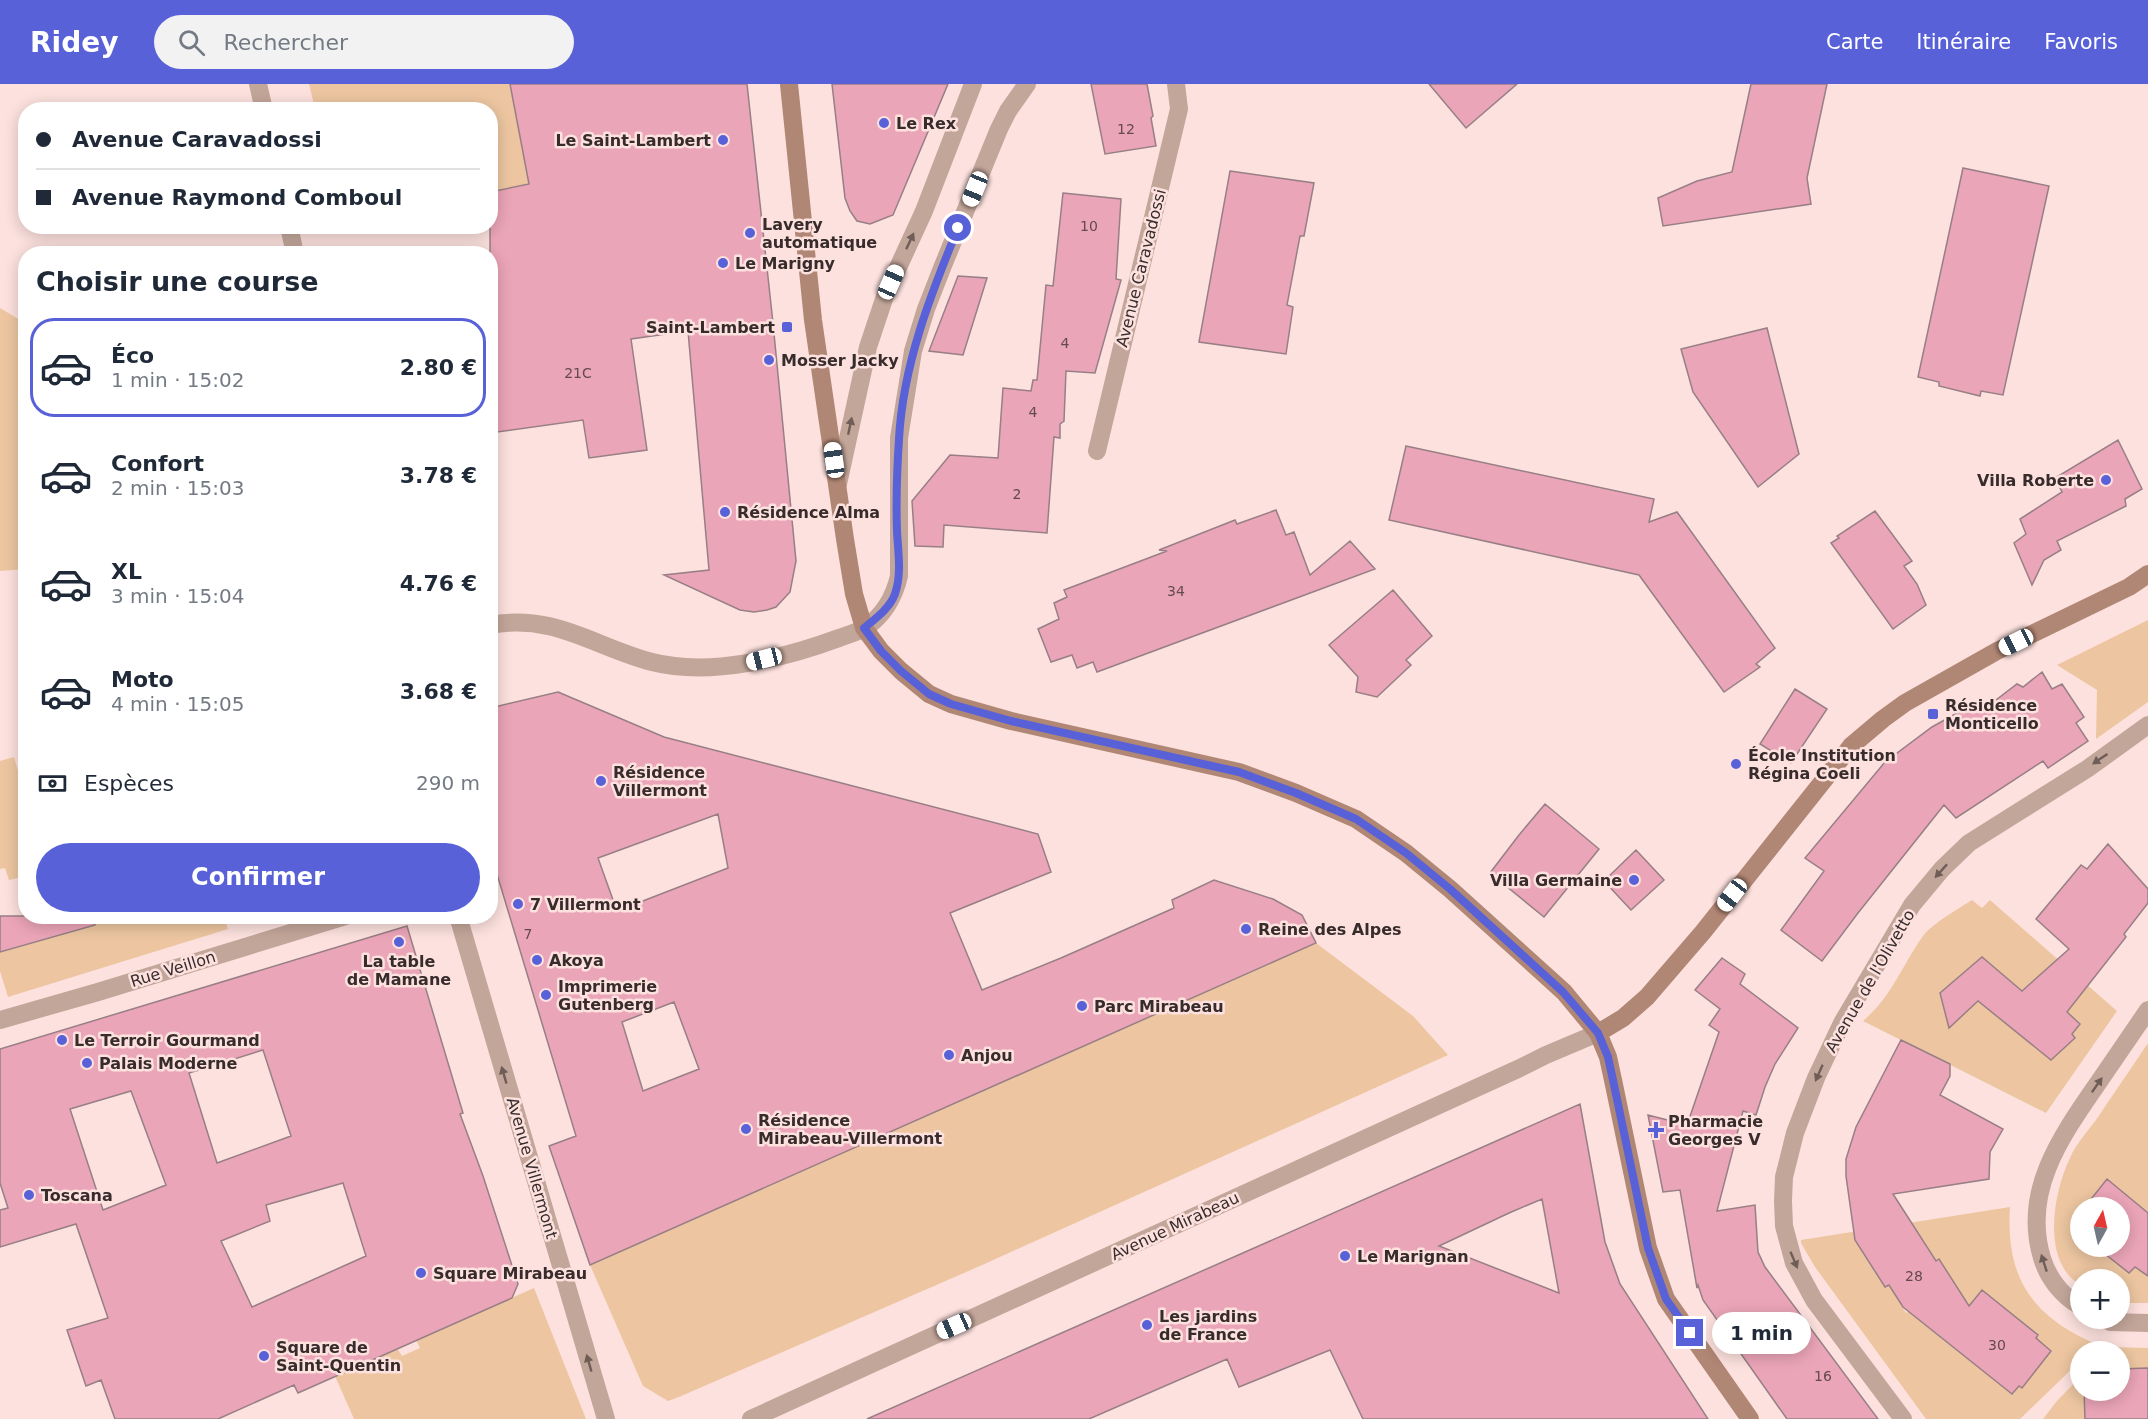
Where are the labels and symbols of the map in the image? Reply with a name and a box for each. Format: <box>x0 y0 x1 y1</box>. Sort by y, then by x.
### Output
place label: Le Rex <box>896 114 957 133</box>
marker: Le Rex <box>877 116 891 130</box>
house number: 12 <box>1117 121 1135 137</box>
place label: Le Saint-Lambert <box>555 131 711 150</box>
marker: Le Saint-Lambert <box>716 133 730 147</box>
car <box>960 169 990 209</box>
street label: Avenue Caravadossi <box>1112 187 1170 349</box>
route start <box>944 214 971 241</box>
place label: Lavery automatique <box>762 215 877 252</box>
house number: 10 <box>1080 218 1098 234</box>
marker: Lavery automatique <box>743 226 757 240</box>
one-way arrow <box>905 233 914 250</box>
place label: Le Marigny <box>735 254 836 273</box>
marker: Le Marigny <box>716 256 730 270</box>
car <box>875 262 907 302</box>
place label: Saint-Lambert <box>646 318 775 337</box>
marker: Saint-Lambert <box>780 320 794 334</box>
house number: 4 <box>1061 335 1070 351</box>
place label: Mosser Jacky <box>781 351 899 370</box>
marker: Mosser Jacky <box>762 353 776 367</box>
house number: 21C <box>564 365 592 381</box>
house number: 4 <box>1029 404 1038 420</box>
one-way arrow <box>846 417 855 436</box>
car <box>823 441 845 479</box>
place label: Villa Roberte <box>1977 471 2094 490</box>
marker: Villa Roberte <box>2099 473 2113 487</box>
house number: 2 <box>1013 486 1021 502</box>
place label: Résidence Alma <box>737 503 880 522</box>
marker: Résidence Alma <box>718 505 732 519</box>
house number: 34 <box>1167 583 1185 599</box>
car <box>1996 626 2036 658</box>
car <box>744 646 784 672</box>
place label: Résidence Monticello <box>1945 696 2039 733</box>
marker: Résidence Monticello <box>1926 707 1940 721</box>
place label: École Institution Régina Coeli <box>1748 746 1896 783</box>
one-way arrow <box>2093 753 2109 765</box>
marker: École Institution Régina Coeli <box>1729 757 1743 771</box>
place label: Résidence Villermont <box>613 763 707 800</box>
marker: Résidence Villermont <box>594 774 608 788</box>
one-way arrow <box>1934 863 1948 878</box>
place label: Villa Germaine <box>1490 871 1622 890</box>
marker: Villa Germaine <box>1627 873 1641 887</box>
car <box>1714 875 1750 915</box>
place label: 7 Villermont <box>530 895 641 914</box>
marker: 7 Villermont <box>511 897 525 911</box>
street label: Avenue de l'Olivetto <box>1821 906 1919 1056</box>
place label: Reine des Alpes <box>1258 920 1402 939</box>
marker: Reine des Alpes <box>1239 922 1253 936</box>
house number: 7 <box>524 926 532 942</box>
marker: La table de Mamane <box>392 935 406 949</box>
street label: Rue Veillon <box>128 947 218 991</box>
place label: Akoya <box>549 951 604 970</box>
place label: La table de Mamane <box>347 952 451 989</box>
marker: Akoya <box>530 953 544 967</box>
place label: Imprimerie Gutenberg <box>558 977 657 1014</box>
marker: Imprimerie Gutenberg <box>539 988 553 1002</box>
place label: Parc Mirabeau <box>1094 997 1224 1016</box>
marker: Parc Mirabeau <box>1075 999 1089 1013</box>
place label: Le Terroir Gourmand <box>74 1031 260 1050</box>
marker: Le Terroir Gourmand <box>55 1033 69 1047</box>
place label: Anjou <box>961 1046 1013 1065</box>
marker: Anjou <box>942 1048 956 1062</box>
place label: Palais Moderne <box>99 1054 237 1073</box>
marker: Palais Moderne <box>80 1056 94 1070</box>
one-way arrow <box>1814 1064 1824 1082</box>
one-way arrow <box>499 1066 509 1084</box>
one-way arrow <box>2091 1077 2103 1093</box>
street label: Avenue Villermont <box>503 1095 561 1241</box>
place label: Résidence Mirabeau-Villermont <box>758 1111 942 1148</box>
place label: Pharmacie Georges V <box>1668 1112 1763 1149</box>
marker: Résidence Mirabeau-Villermont <box>739 1122 753 1136</box>
marker: Pharmacie Georges V <box>1649 1123 1663 1137</box>
place label: Toscana <box>41 1186 113 1205</box>
marker: Toscana <box>22 1188 36 1202</box>
street label: Avenue Mirabeau <box>1108 1188 1242 1264</box>
north arrow <box>2070 1197 2130 1257</box>
place label: Le Marignan <box>1357 1247 1469 1266</box>
marker: Le Marignan <box>1338 1249 1352 1263</box>
one-way arrow <box>1790 1251 1799 1269</box>
one-way arrow <box>2038 1254 2048 1272</box>
place label: Square Mirabeau <box>433 1264 587 1283</box>
marker: Square Mirabeau <box>414 1266 428 1280</box>
house number: 28 <box>1905 1268 1923 1284</box>
place label: Les jardins de France <box>1159 1307 1257 1344</box>
car <box>934 1310 974 1342</box>
callout: 1 min <box>1711 1312 1810 1354</box>
marker: Les jardins de France <box>1140 1318 1154 1332</box>
route end <box>1676 1319 1703 1346</box>
house number: 30 <box>1988 1337 2006 1353</box>
place label: Square de Saint-Quentin <box>276 1338 401 1375</box>
marker: Square de Saint-Quentin <box>257 1349 271 1363</box>
one-way arrow <box>584 1354 593 1372</box>
house number: 16 <box>1814 1368 1832 1384</box>

